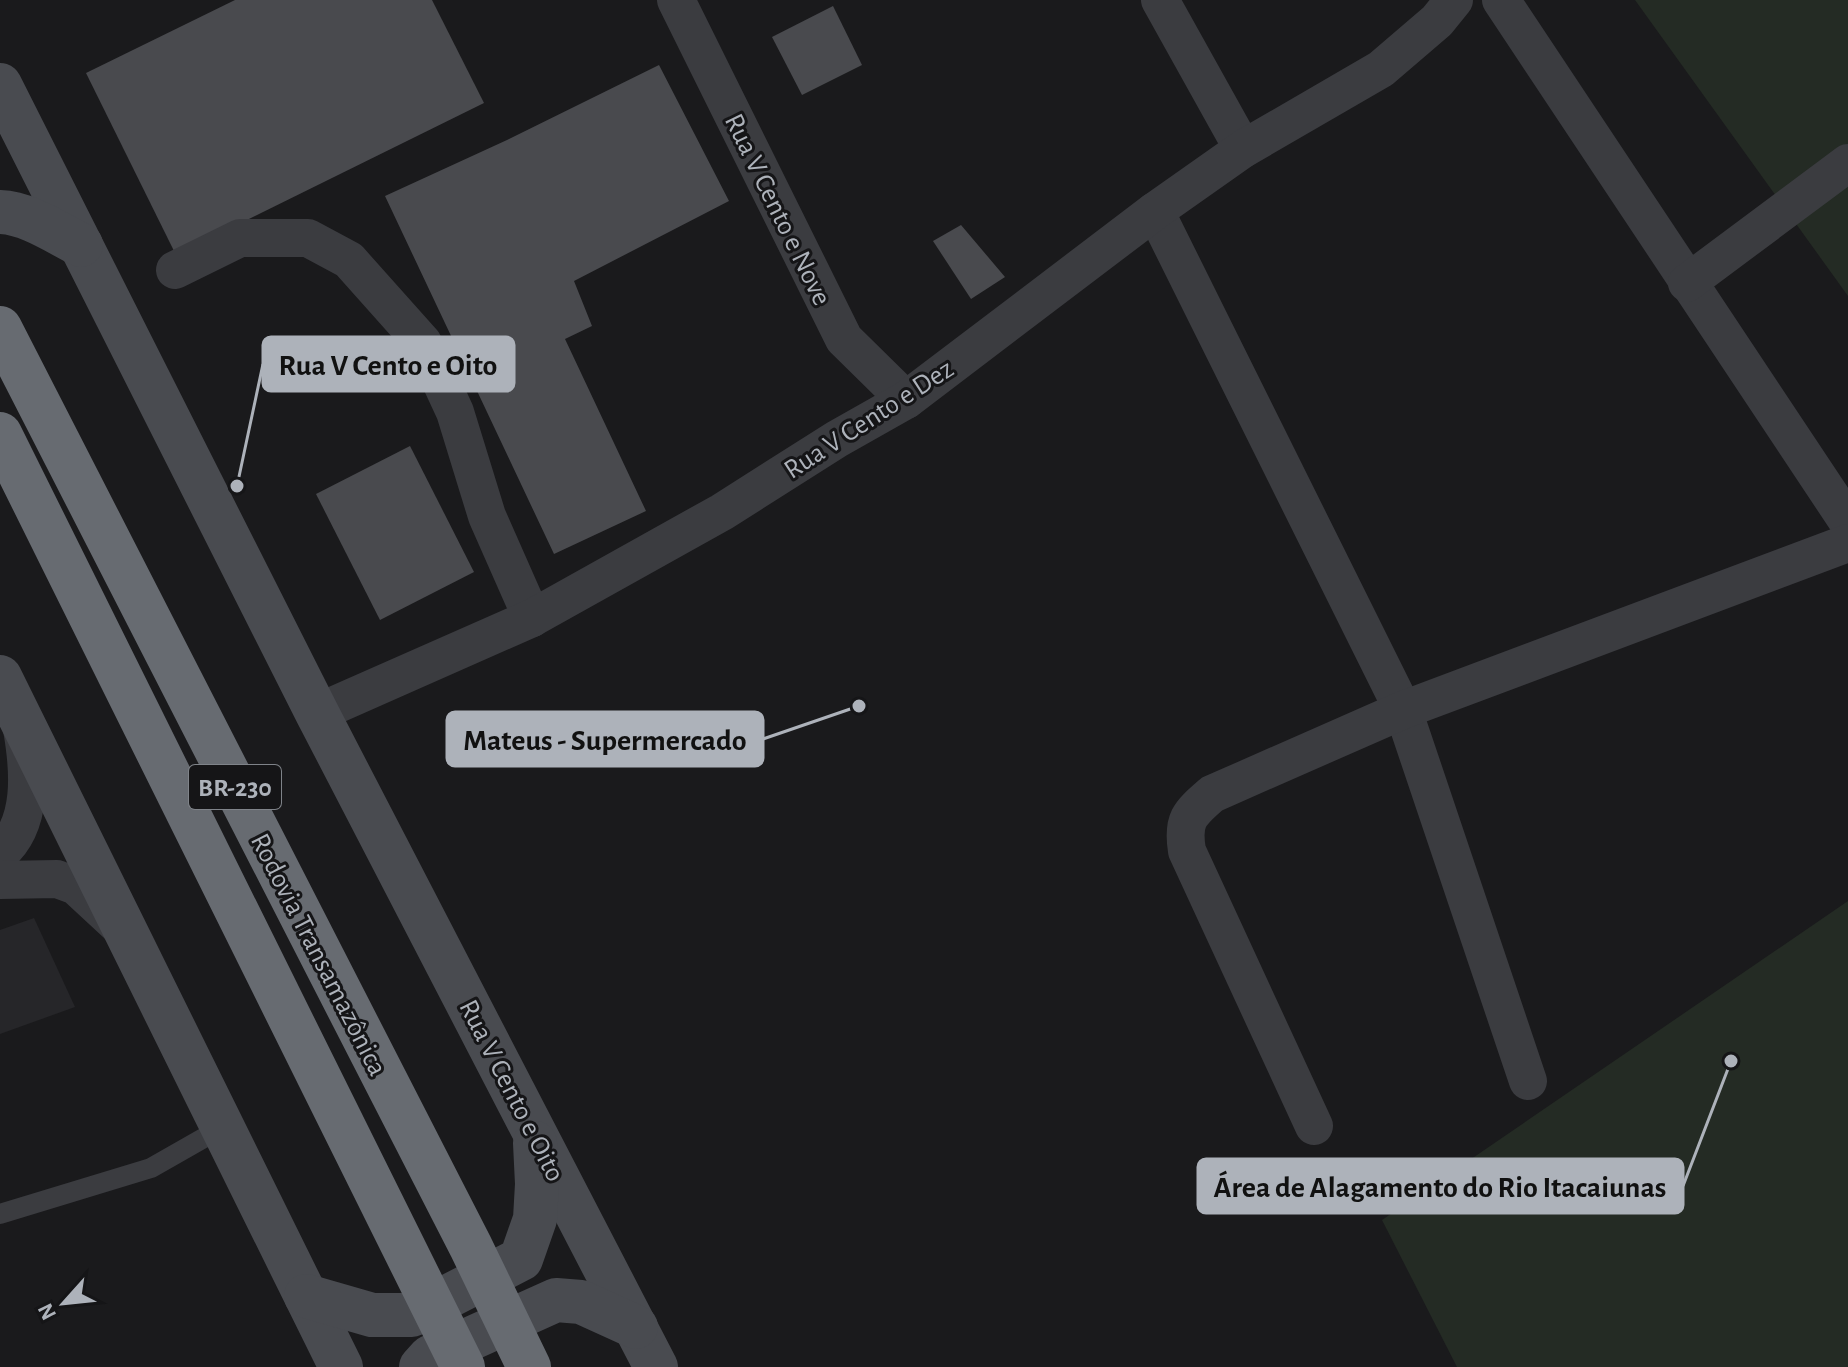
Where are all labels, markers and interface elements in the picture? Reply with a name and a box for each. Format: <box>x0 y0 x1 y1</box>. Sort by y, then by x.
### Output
street label: Rua V Cento e Nove <box>719 110 836 310</box>
callout: Rua V Cento e Oito <box>263 337 514 391</box>
text: Rua V Cento e Oito <box>279 351 497 381</box>
street label: Rua V Cento e Dez <box>779 355 959 485</box>
callout: Mateus - Supermercado <box>447 712 763 766</box>
text: Mateus - Supermercado <box>463 726 747 756</box>
road number: BR-230 <box>189 765 281 809</box>
street label: Rodovia Transamazônica <box>245 829 391 1081</box>
street label: Rua V Cento e Oito <box>453 996 569 1186</box>
callout: Área de Alagamento do Rio Itacaiunas <box>1198 1159 1683 1213</box>
text: Área de Alagamento do Rio Itacaiunas <box>1214 1170 1666 1203</box>
north arrow <box>24 1263 104 1343</box>
text: N <box>34 1300 60 1323</box>

